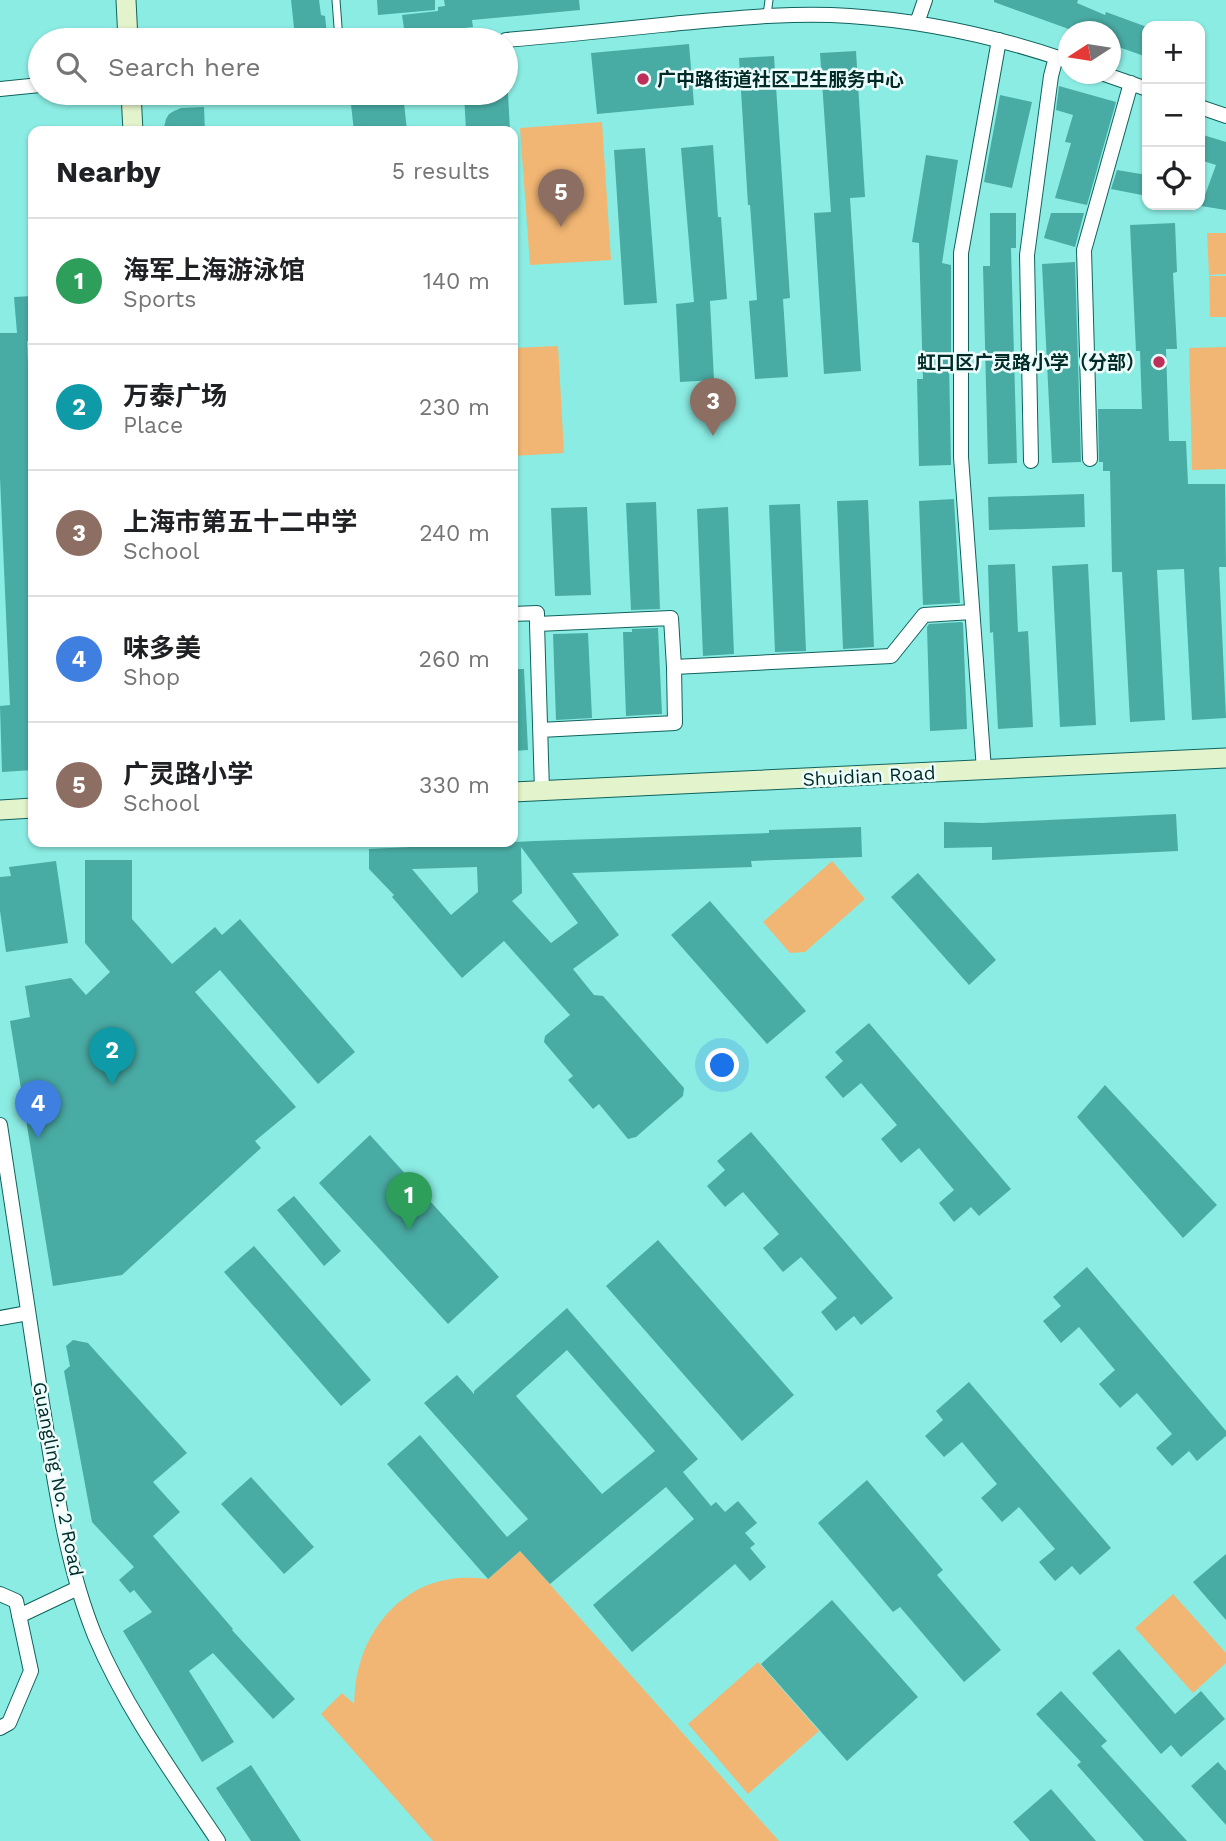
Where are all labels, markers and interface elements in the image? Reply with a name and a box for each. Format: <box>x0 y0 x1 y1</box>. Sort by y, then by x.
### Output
north arrow <box>1058 21 1121 84</box>
map controls <box>1142 21 1205 210</box>
button: + <box>1142 21 1205 84</box>
search box <box>28 28 518 105</box>
icon: search <box>52 48 90 86</box>
text: Search here <box>108 52 260 82</box>
place label: 广中路街道社区卫生服务中心 <box>657 68 904 91</box>
marker: 广中路街道社区卫生服务中心 <box>635 71 651 87</box>
button: − <box>1142 84 1205 147</box>
button: locate <box>1142 147 1205 210</box>
text: Nearby <box>56 154 161 189</box>
text: 5 results <box>392 158 490 185</box>
pin: 5 <box>538 169 584 227</box>
text: 海军上海游泳馆 <box>123 255 305 285</box>
text: 1 <box>74 268 84 295</box>
text: 140 m <box>423 268 490 295</box>
text: Sports <box>123 286 196 313</box>
place label: 虹口区广灵路小学（分部） <box>917 351 1145 374</box>
marker: 虹口区广灵路小学（分部） <box>1151 354 1167 370</box>
pin: 3 <box>690 378 736 436</box>
text: 万泰广场 <box>123 381 227 411</box>
text: 2 <box>72 394 86 421</box>
text: 230 m <box>419 394 490 421</box>
text: Place <box>123 412 183 439</box>
text: 上海市第五十二中学 <box>123 507 357 537</box>
text: 3 <box>72 520 86 547</box>
text: 240 m <box>419 520 490 547</box>
text: School <box>123 538 200 565</box>
text: 味多美 <box>123 633 201 663</box>
text: 4 <box>72 646 86 673</box>
text: 260 m <box>419 646 490 673</box>
text: Shop <box>123 664 180 691</box>
text: 广灵路小学 <box>123 759 253 789</box>
street label: Shuidian Road <box>802 761 936 791</box>
text: 5 <box>72 772 86 799</box>
text: 330 m <box>419 772 490 799</box>
text: School <box>123 790 200 817</box>
pin: 2 <box>89 1027 135 1085</box>
your location <box>705 1048 739 1082</box>
pin: 4 <box>15 1080 61 1138</box>
pin: 1 <box>386 1172 432 1230</box>
street label: Guangling No. 2 Road <box>28 1380 88 1578</box>

